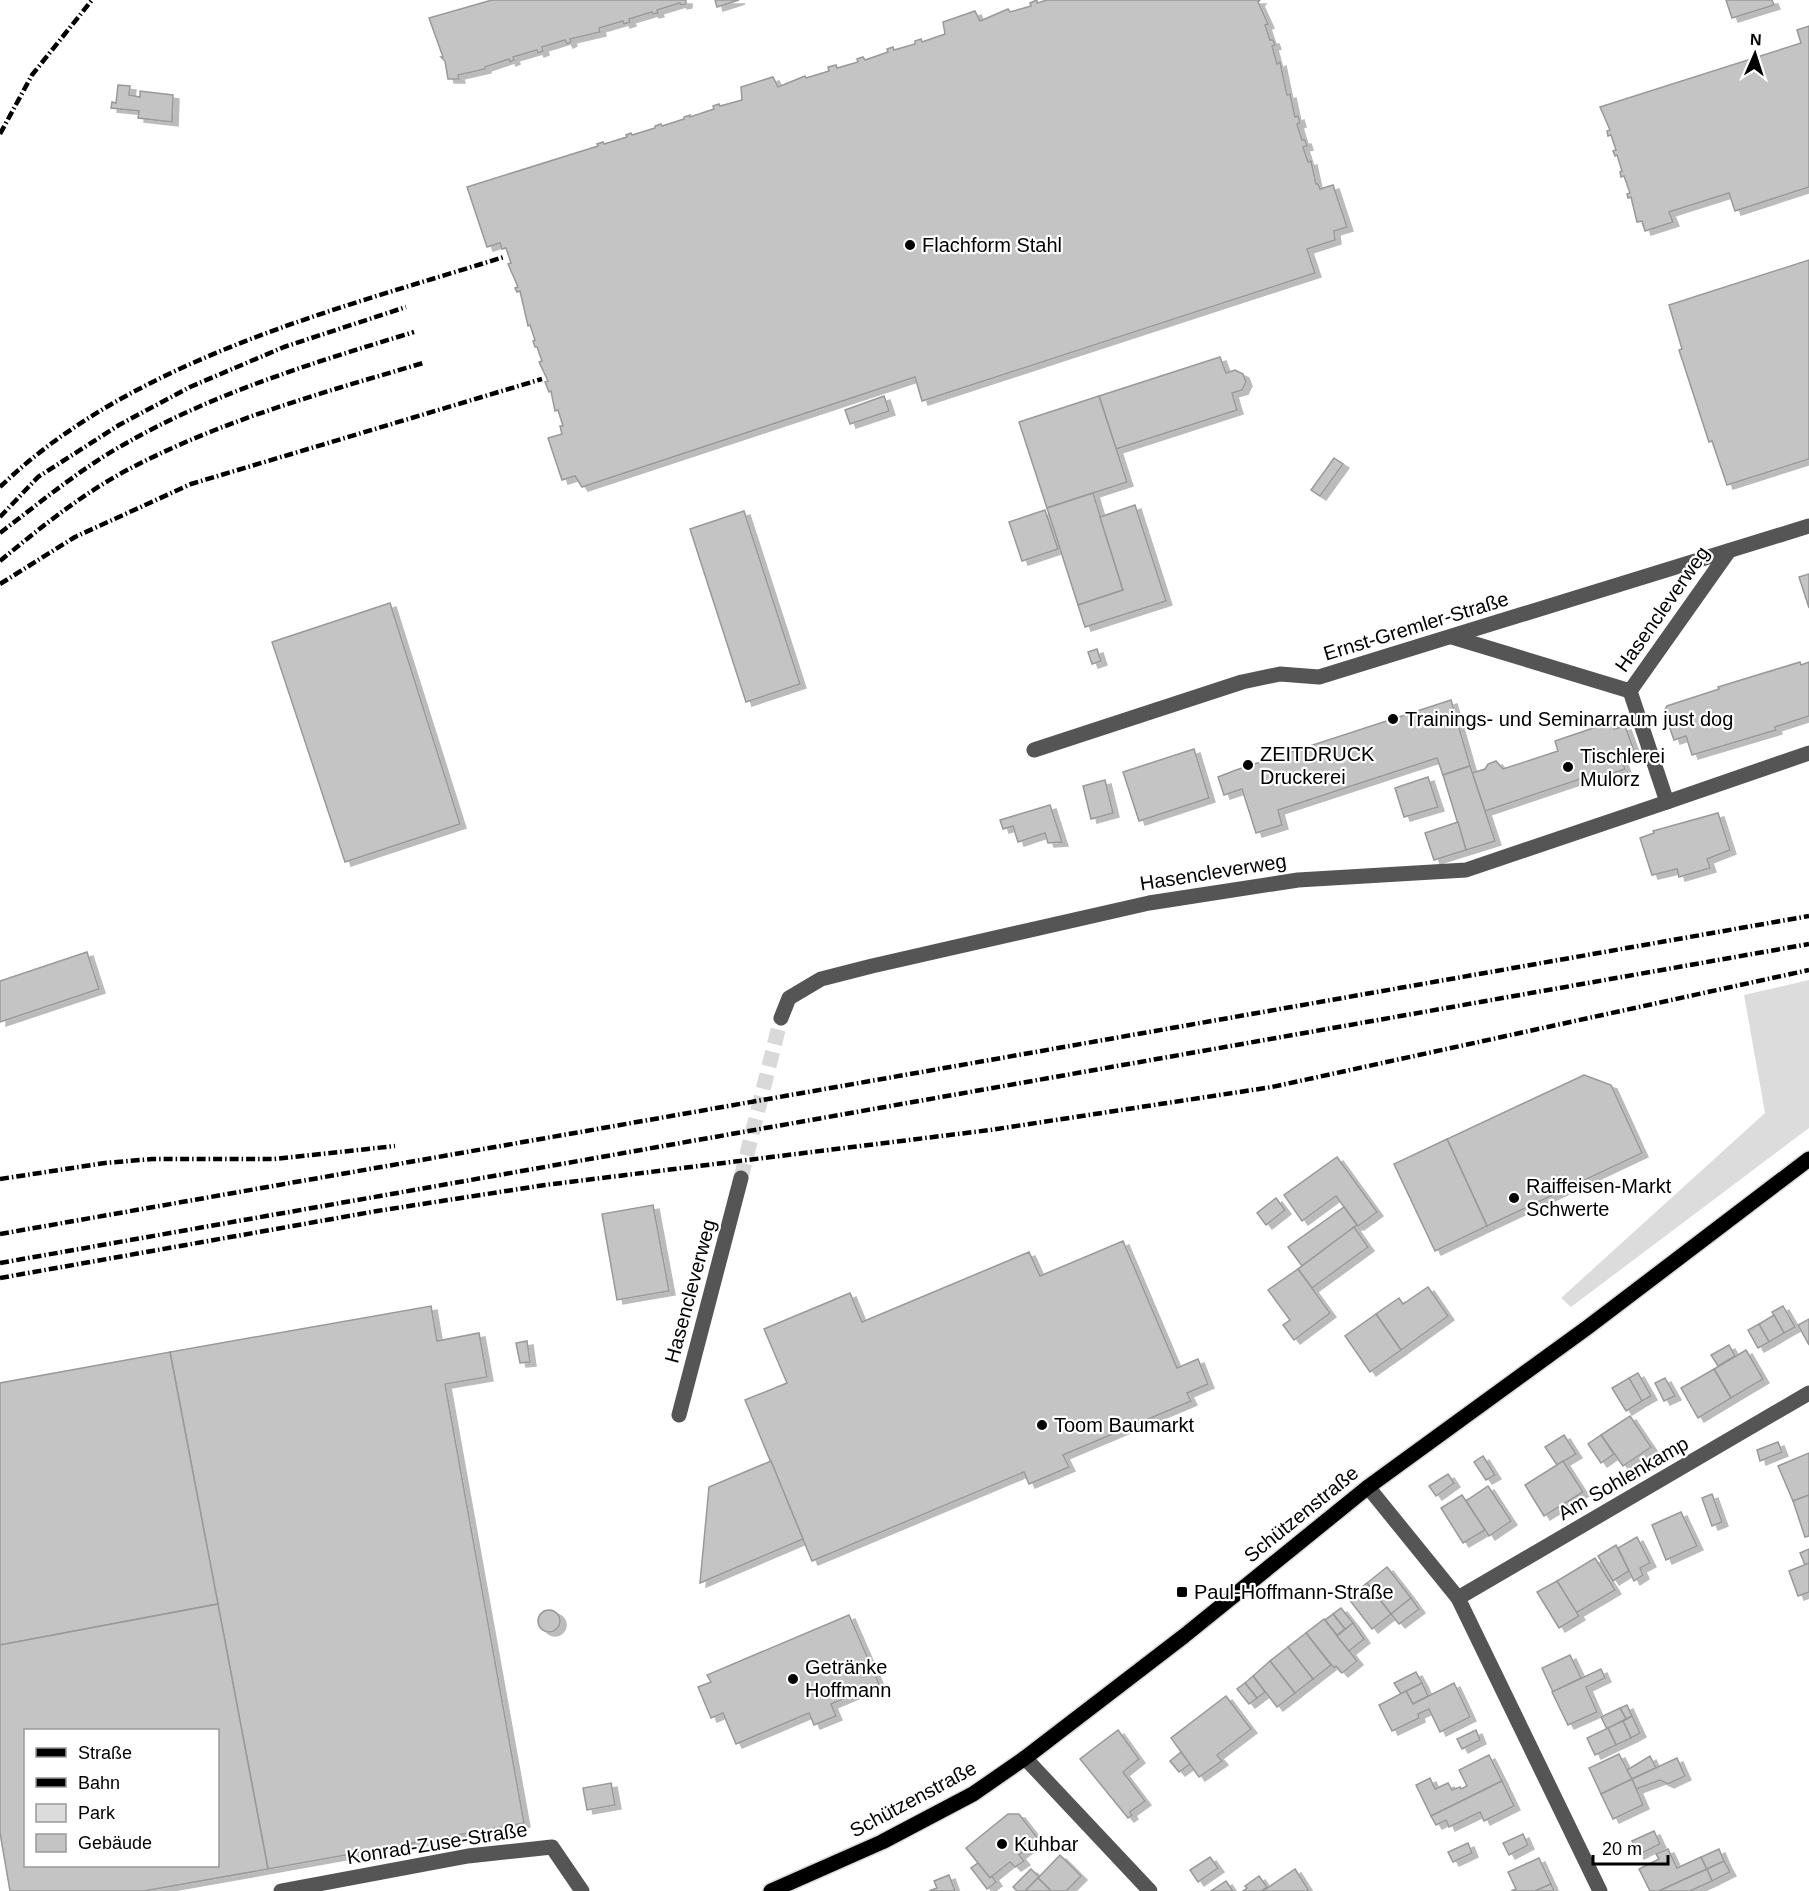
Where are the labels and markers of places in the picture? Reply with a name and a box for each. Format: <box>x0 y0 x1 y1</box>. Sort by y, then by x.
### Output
place label: Flachform Stahl <box>922 234 1062 256</box>
marker: Flachform Stahl <box>903 238 917 252</box>
place label: Trainings- und Seminarraum just dog <box>1405 708 1733 730</box>
marker: Trainings- und Seminarraum just dog <box>1386 712 1400 726</box>
place label: ZEITDRUCK Druckerei <box>1260 743 1375 788</box>
place label: Tischlerei Mulorz <box>1580 745 1665 790</box>
marker: ZEITDRUCK Druckerei <box>1241 758 1255 772</box>
marker: Tischlerei Mulorz <box>1561 760 1575 774</box>
place label: Raiffeisen-Markt Schwerte <box>1526 1175 1672 1220</box>
marker: Raiffeisen-Markt Schwerte <box>1507 1191 1521 1205</box>
place label: Toom Baumarkt <box>1054 1414 1194 1436</box>
marker: Toom Baumarkt <box>1035 1418 1049 1432</box>
place label: Paul-Hoffmann-Straße <box>1194 1581 1394 1603</box>
marker: Paul-Hoffmann-Straße <box>1175 1585 1189 1599</box>
place label: Getränke Hoffmann <box>805 1656 891 1701</box>
marker: Getränke Hoffmann <box>786 1672 800 1686</box>
place label: Kuhbar <box>1014 1833 1079 1855</box>
marker: Kuhbar <box>995 1837 1009 1851</box>

